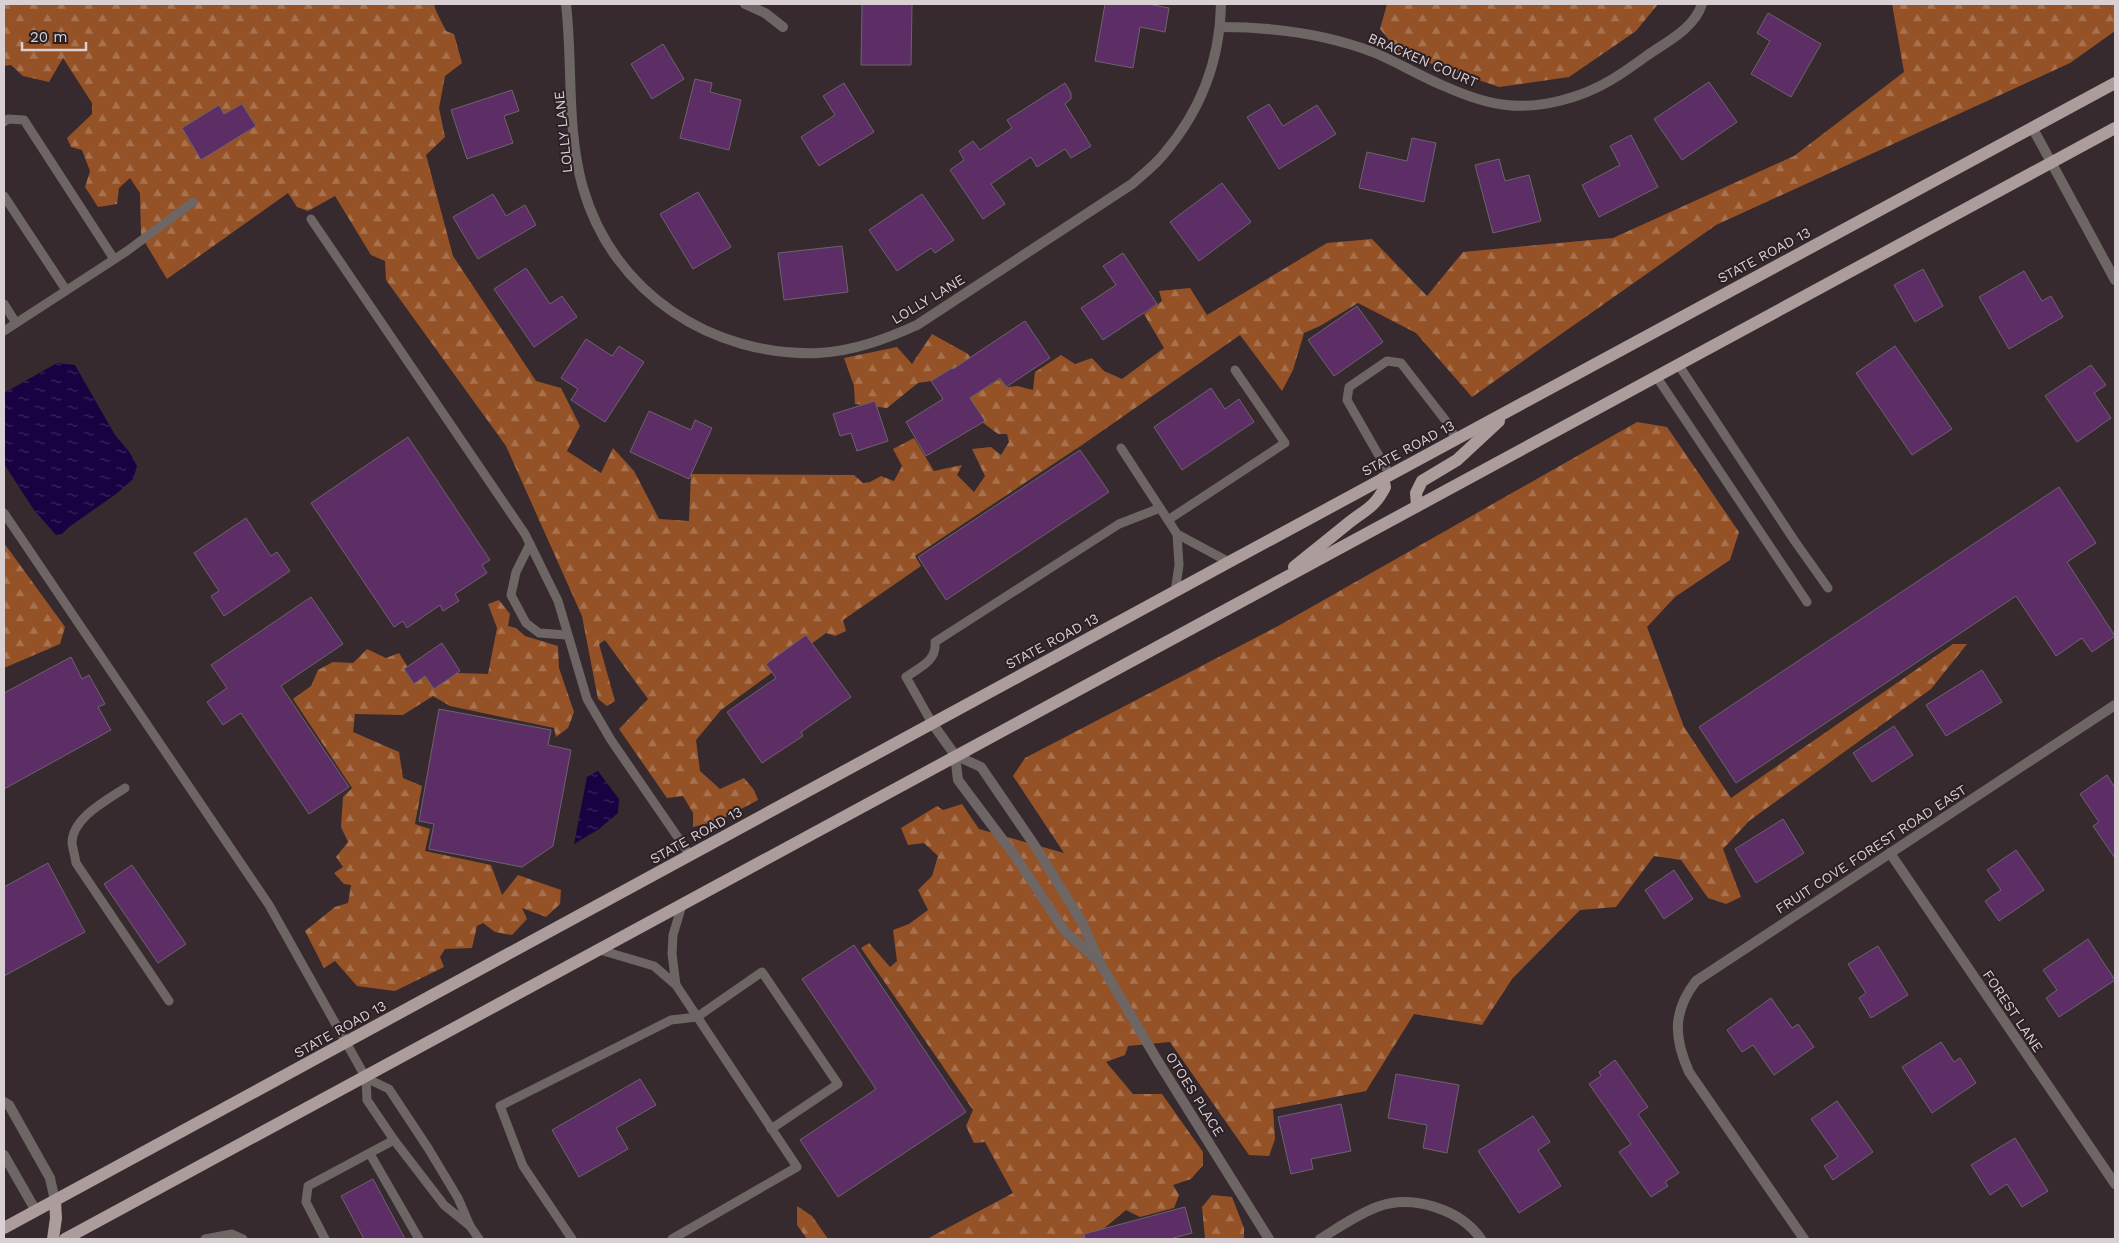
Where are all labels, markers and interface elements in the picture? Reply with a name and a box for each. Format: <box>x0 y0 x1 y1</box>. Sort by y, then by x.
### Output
scale bar <box>22 20 86 52</box>
text: 20 m <box>30 28 68 46</box>
street label: BRACKEN COURT <box>1366 30 1481 91</box>
street label: LOLLY LANE <box>551 90 575 174</box>
street label: STATE ROAD 13 <box>1715 224 1813 286</box>
street label: LOLLY LANE <box>888 271 968 327</box>
street label: STATE ROAD 13 <box>1359 417 1457 479</box>
street label: STATE ROAD 13 <box>1003 610 1101 672</box>
street label: FRUIT COVE FOREST ROAD EAST <box>1773 781 1970 917</box>
street label: STATE ROAD 13 <box>647 803 745 867</box>
street label: FOREST LANE <box>1980 967 2046 1055</box>
street label: STATE ROAD 13 <box>291 997 389 1061</box>
street label: OTOES PLACE <box>1163 1049 1227 1139</box>

